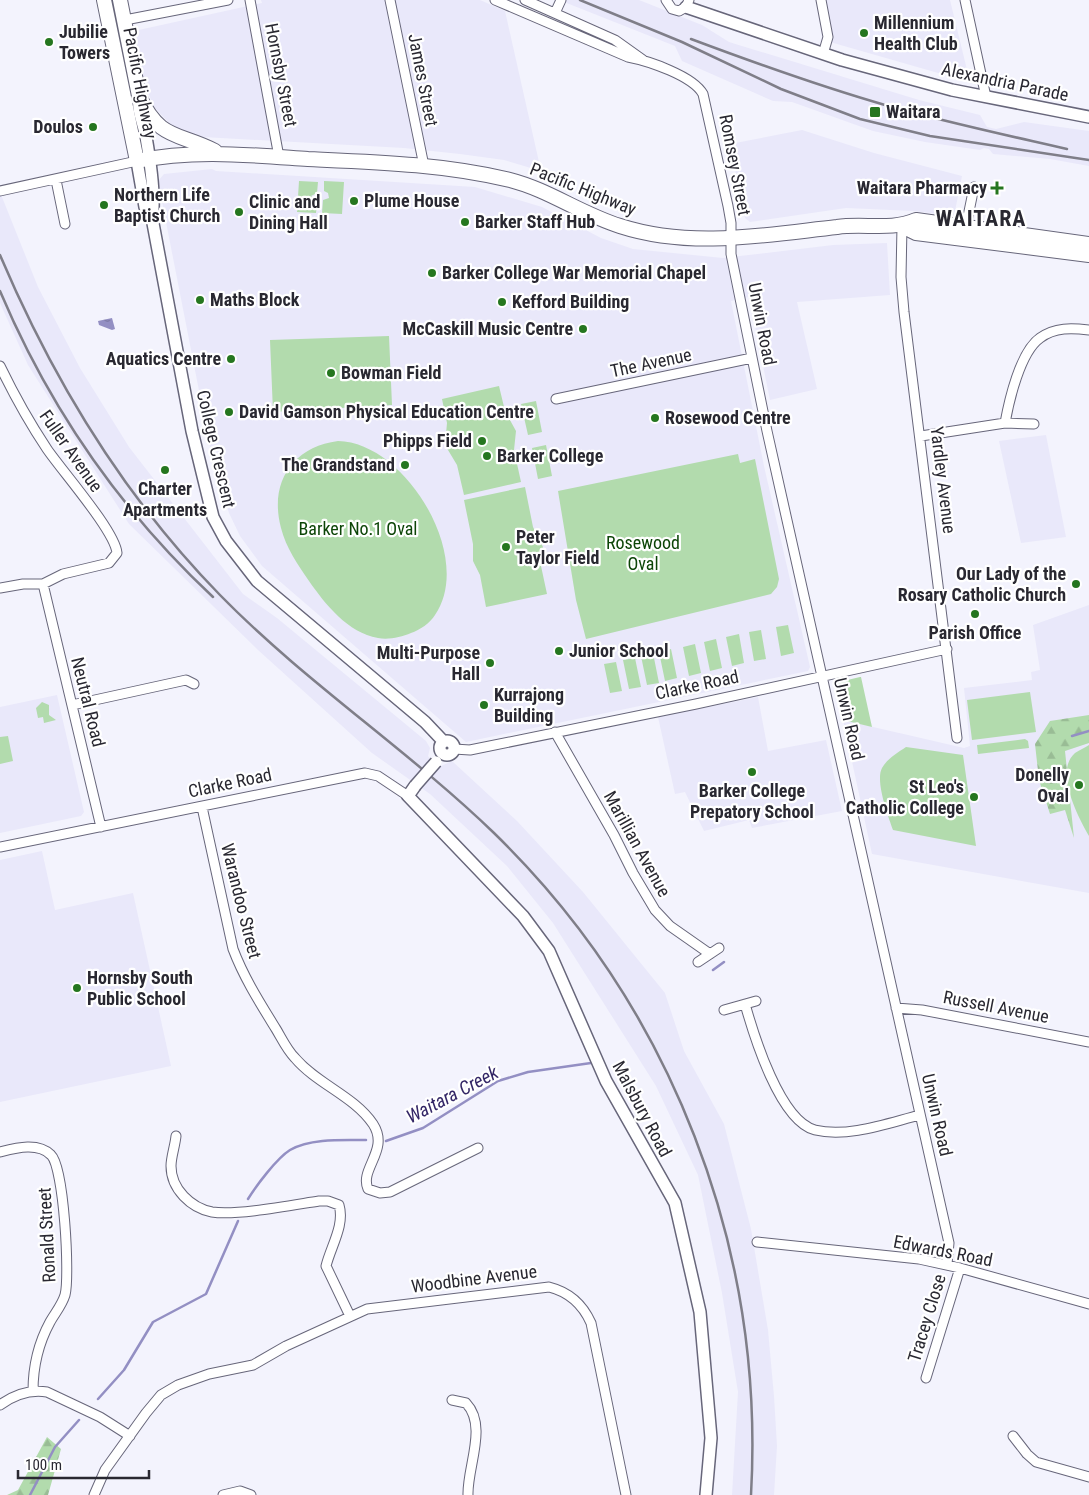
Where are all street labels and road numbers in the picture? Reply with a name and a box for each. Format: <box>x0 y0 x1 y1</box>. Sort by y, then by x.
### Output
street label: Hornsby Street <box>261 21 302 129</box>
street label: Pacific Highway <box>119 26 162 141</box>
street label: James Street <box>404 32 443 128</box>
street label: Alexandria Parade <box>940 58 1070 105</box>
street label: Romsey Street <box>715 113 756 217</box>
street label: Pacific Highway <box>527 158 640 220</box>
street label: Unwin Road <box>744 281 781 367</box>
street label: The Avenue <box>608 344 693 381</box>
street label: College Crescent <box>193 388 240 510</box>
street label: Fuller Avenue <box>35 406 107 496</box>
street label: Yardley Avenue <box>927 425 960 535</box>
street label: Neutral Road <box>67 655 110 749</box>
street label: Clarke Road <box>653 665 741 704</box>
street label: Unwin Road <box>830 676 869 762</box>
street label: Clarke Road <box>186 763 274 802</box>
street label: Marillian Avenue <box>600 787 675 900</box>
street label: Warandoo Street <box>217 841 266 961</box>
street label: Russell Avenue <box>941 986 1051 1027</box>
street label: Malsbury Road <box>608 1057 676 1160</box>
street label: Unwin Road <box>918 1072 957 1158</box>
street label: Ronald Street <box>34 1187 59 1283</box>
street label: Edwards Road <box>892 1231 995 1270</box>
street label: Woodbine Avenue <box>410 1260 538 1297</box>
street label: Tracey Close <box>903 1271 950 1364</box>

